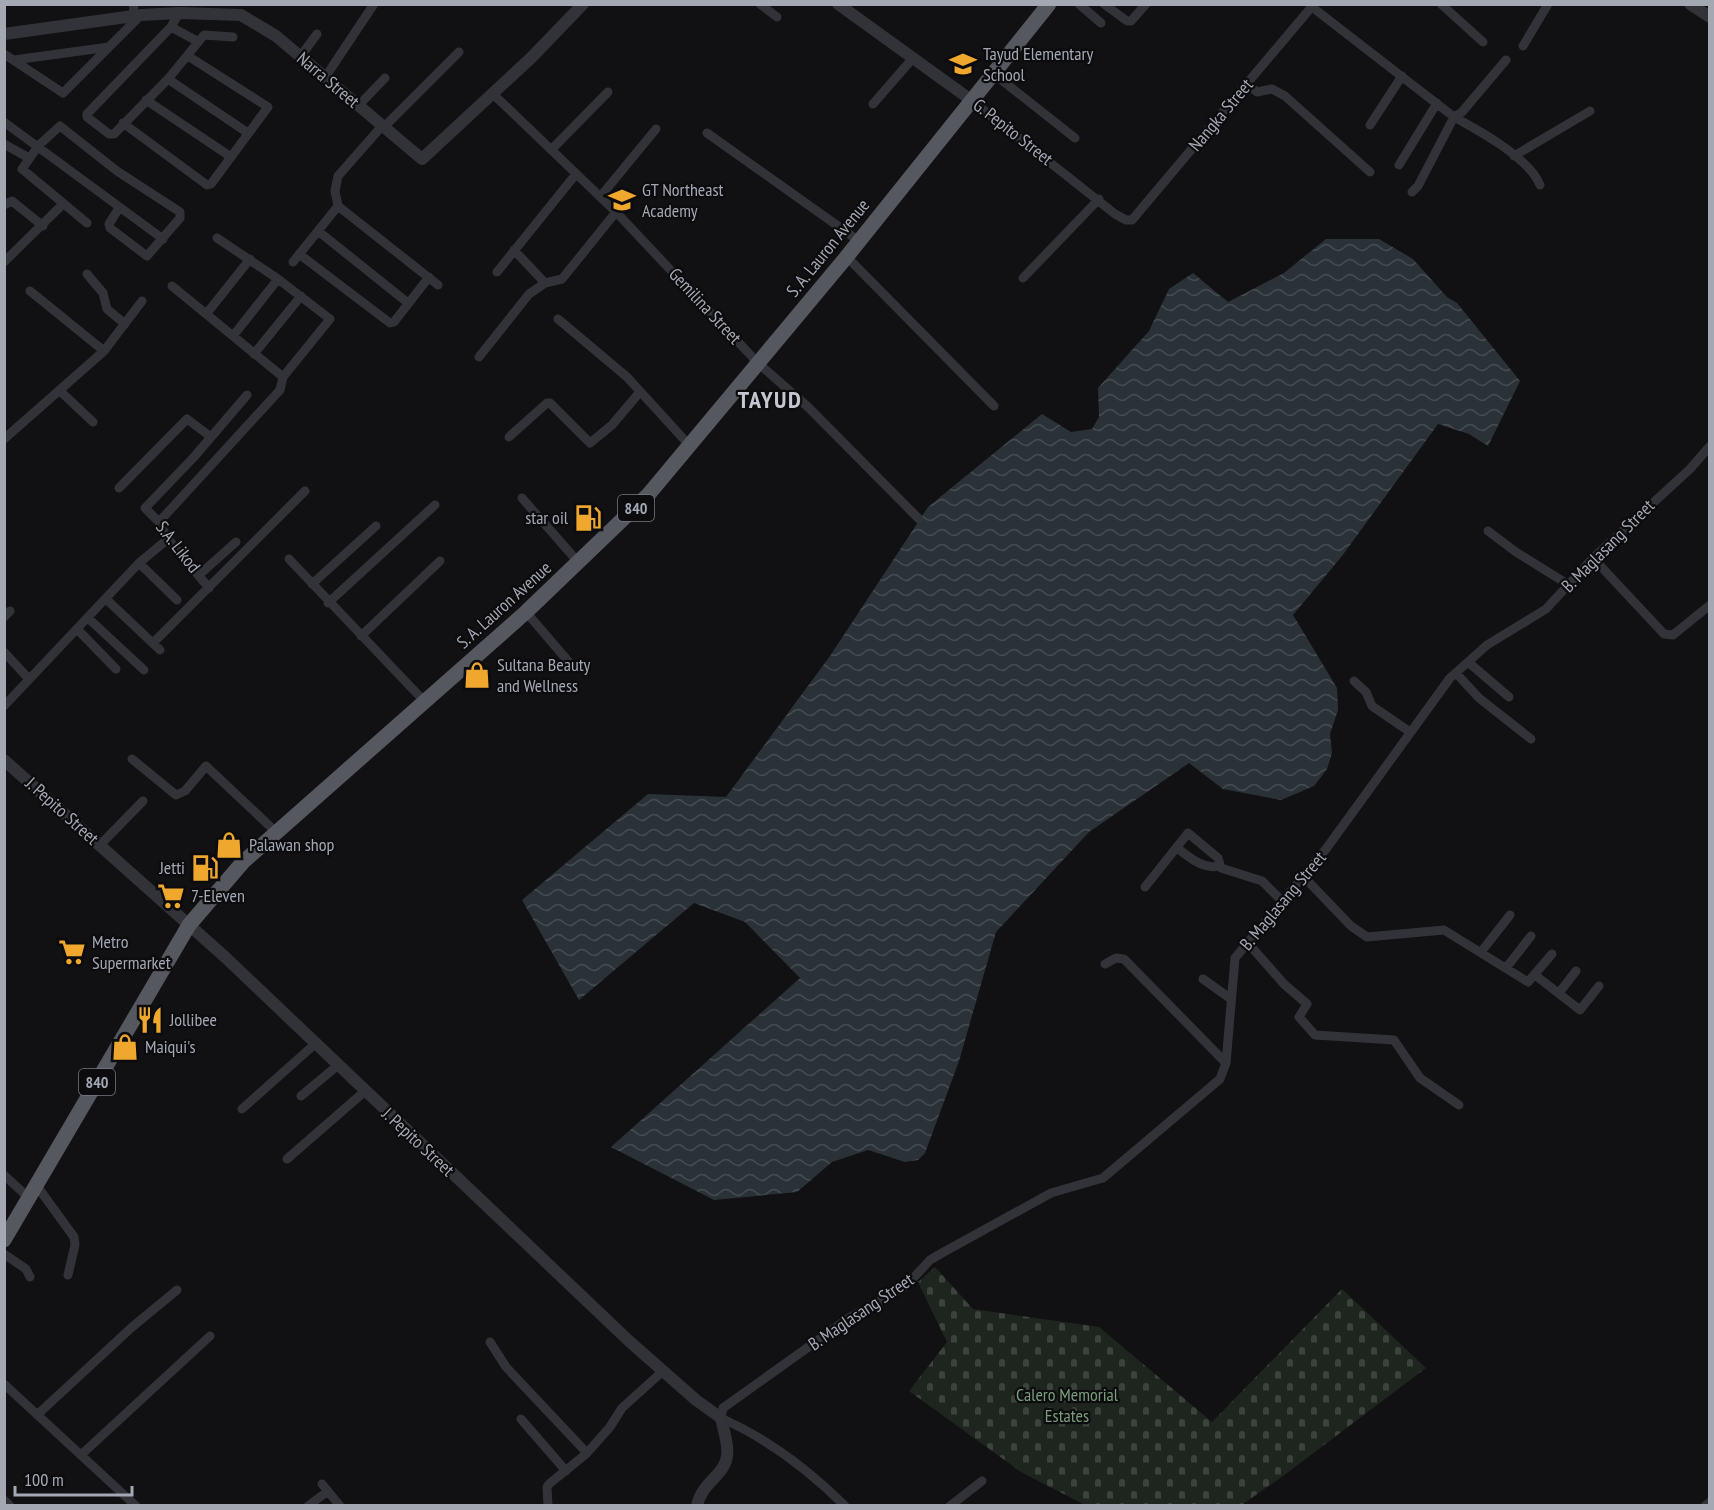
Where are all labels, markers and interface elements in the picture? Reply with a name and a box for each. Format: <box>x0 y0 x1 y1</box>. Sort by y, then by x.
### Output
place label: Tayud Elementary School <box>983 42 1093 86</box>
street label: Narra Street <box>292 47 364 113</box>
school or university icon: Tayud Elementary School <box>948 49 978 79</box>
street label: Nangka Street <box>1184 74 1258 156</box>
street label: G. Pepito Street <box>969 93 1058 170</box>
place label: GT Northeast Academy <box>642 178 724 222</box>
school or university icon: GT Northeast Academy <box>607 185 637 215</box>
street label: S. A. Lauron Avenue <box>781 194 874 301</box>
street label: Gemilina Street <box>664 263 747 349</box>
district label: TAYUD <box>738 384 802 415</box>
street label: B. Maglasang Street <box>1556 494 1659 597</box>
road number: 840 <box>618 495 654 521</box>
fuel station icon: star oil <box>573 503 603 533</box>
place label: star oil <box>525 506 569 529</box>
street label: S.A. Likod <box>151 516 206 577</box>
street label: S. A. Lauron Avenue <box>452 556 556 653</box>
place label: Sultana Beauty and Wellness <box>497 653 591 697</box>
shop icon: Sultana Beauty and Wellness <box>462 660 492 690</box>
street label: J. Pepito Street <box>20 771 104 850</box>
shop icon: Palawan shop <box>214 830 244 860</box>
place label: Palawan shop <box>249 833 335 856</box>
street label: B. Maglasang Street <box>1235 846 1331 955</box>
fuel station icon: Jetti <box>190 853 220 883</box>
place label: Jetti <box>158 856 185 879</box>
supermarket icon: 7-Eleven <box>156 881 186 911</box>
place label: 7-Eleven <box>191 884 245 907</box>
place label: Metro Supermarket <box>92 930 171 974</box>
supermarket icon: Metro Supermarket <box>57 937 87 967</box>
restaurant icon: Jollibee <box>135 1005 165 1035</box>
place label: Jollibee <box>169 1008 217 1031</box>
shop icon: Maiqui's <box>110 1032 140 1062</box>
place label: Maiqui's <box>145 1035 195 1058</box>
road number: 840 <box>79 1069 115 1095</box>
street label: J. Pepito Street <box>377 1102 459 1181</box>
street label: B. Maglasang Street <box>804 1268 918 1355</box>
park label: Calero Memorial Estates <box>1016 1383 1119 1427</box>
scale bar <box>15 1459 132 1497</box>
text: 100 m <box>24 1468 64 1491</box>

